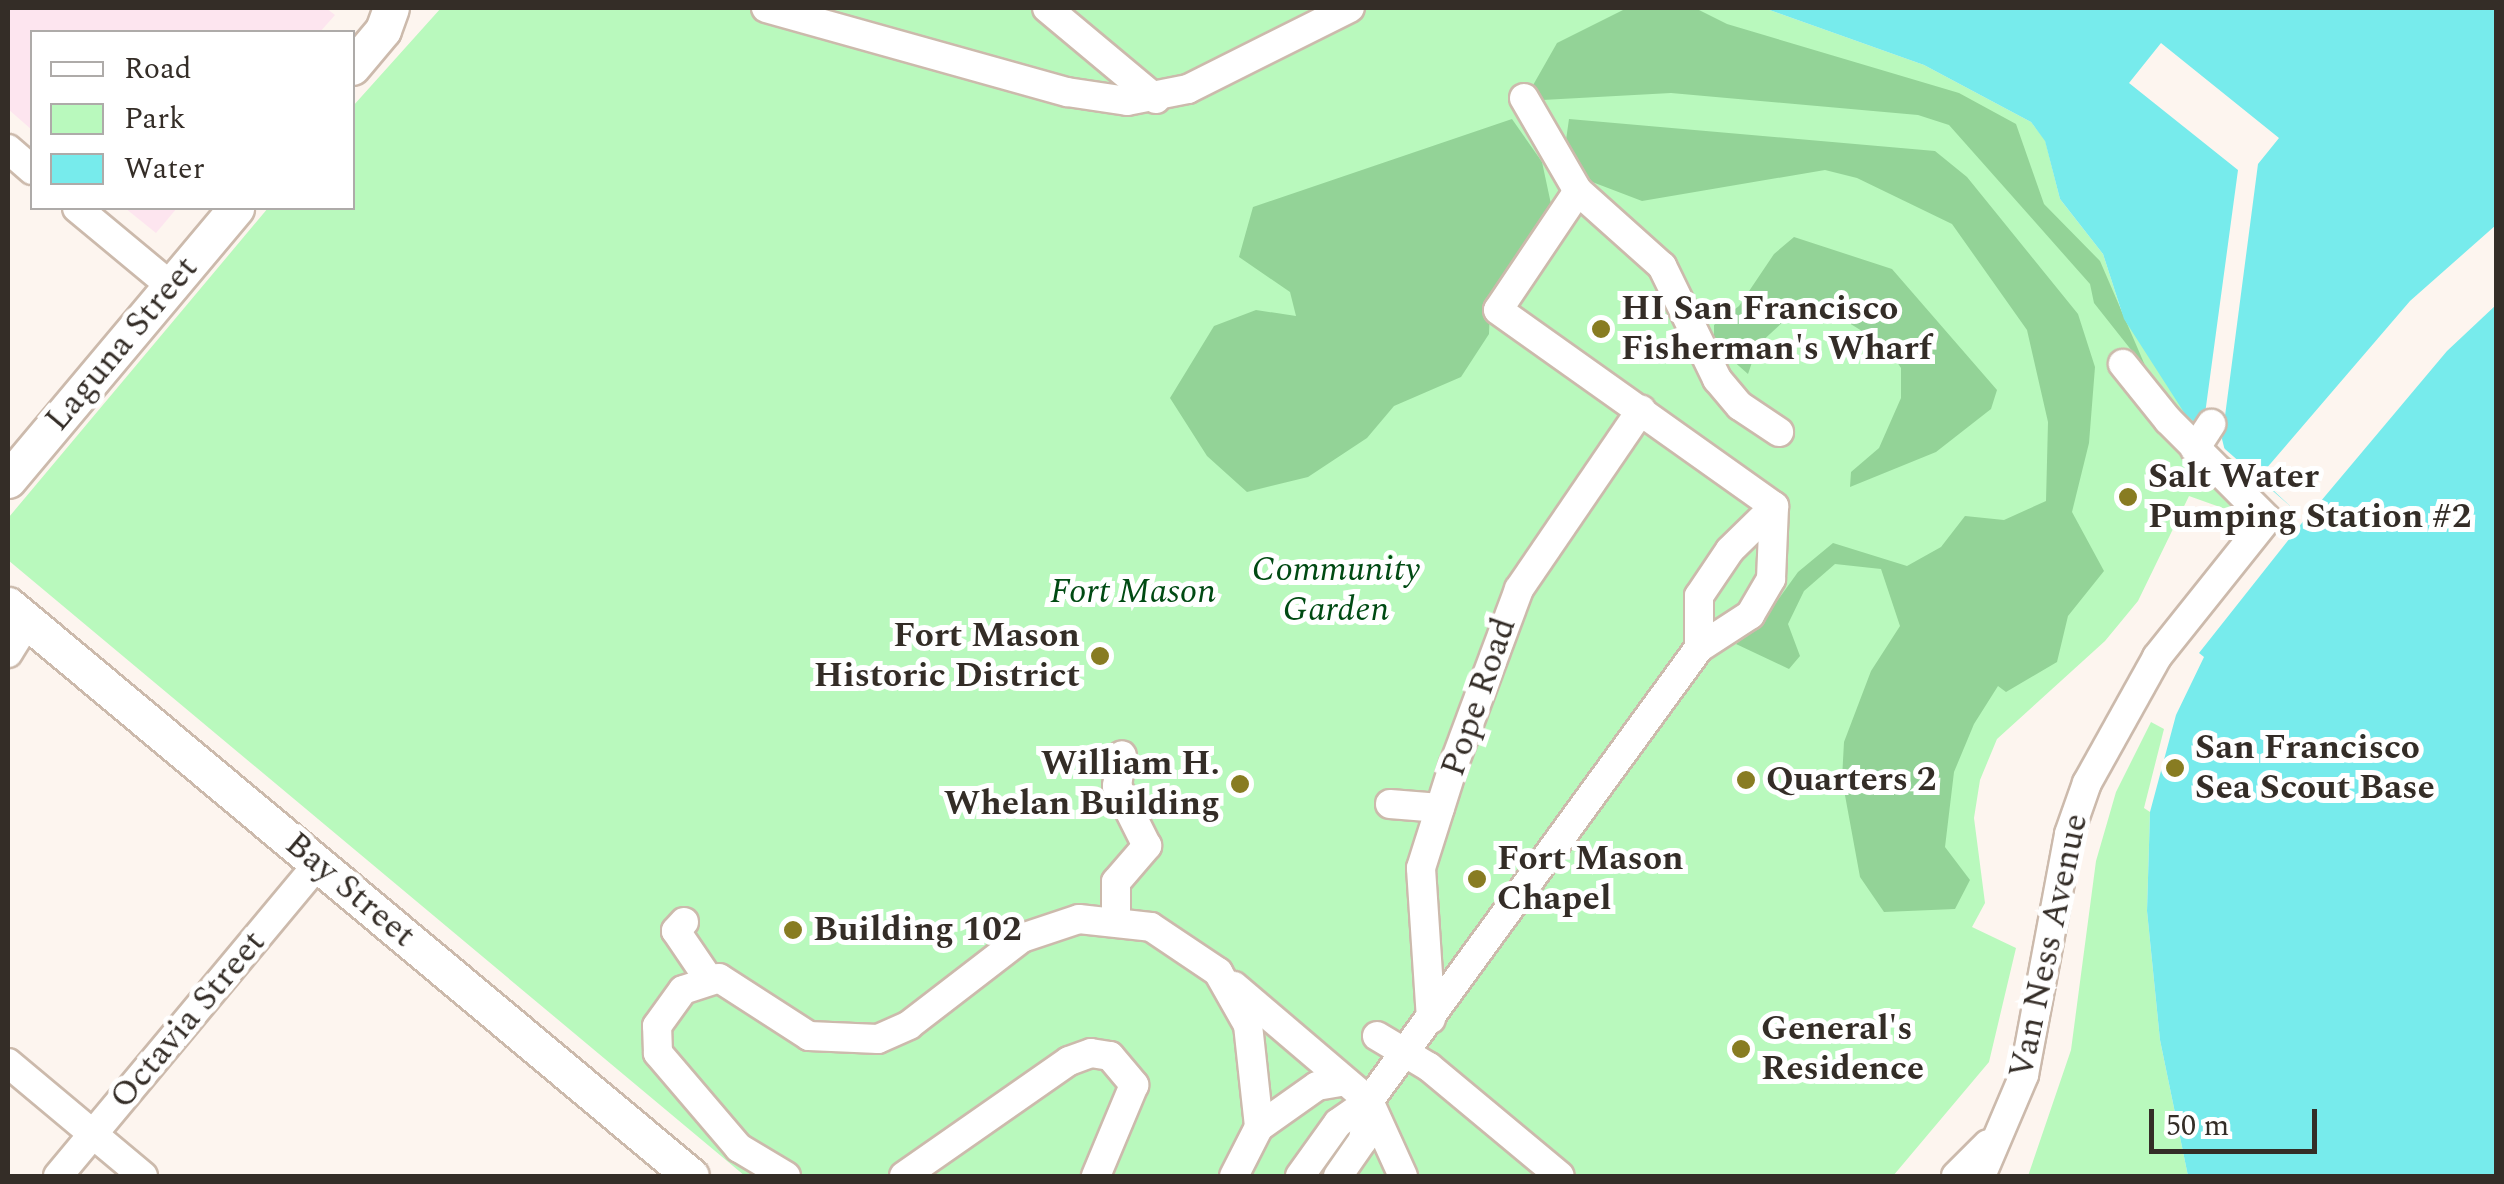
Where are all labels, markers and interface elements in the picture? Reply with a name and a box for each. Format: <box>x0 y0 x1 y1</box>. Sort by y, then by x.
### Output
legend <box>30 30 355 210</box>
text: Road <box>124 46 192 92</box>
text: Park <box>124 96 186 142</box>
text: Water <box>124 146 205 192</box>
street label: Laguna Street <box>37 248 207 440</box>
place label: HI San Francisco Fisherman's Wharf <box>1621 288 1932 370</box>
marker: HI San Francisco Fisherman's Wharf <box>1590 318 1612 340</box>
place label: Salt Water Pumping Station #2 <box>2148 456 2471 538</box>
marker: Salt Water Pumping Station #2 <box>2117 486 2139 508</box>
park label: Community Garden <box>1252 549 1420 631</box>
park label: Fort Mason <box>1050 571 1216 613</box>
street label: Pope Road <box>1432 612 1526 782</box>
place label: Fort Mason Historic District <box>814 615 1080 697</box>
marker: Fort Mason Historic District <box>1089 645 1111 667</box>
place label: San Francisco Sea Scout Base <box>2195 727 2435 809</box>
place label: William H. Whelan Building <box>944 743 1220 825</box>
marker: San Francisco Sea Scout Base <box>2164 757 2186 779</box>
place label: Quarters 2 <box>1766 759 1936 801</box>
marker: Quarters 2 <box>1735 769 1757 791</box>
marker: William H. Whelan Building <box>1229 773 1251 795</box>
street label: Van Ness Avenue <box>2000 810 2098 1082</box>
street label: Bay Street <box>276 823 424 957</box>
place label: Fort Mason Chapel <box>1497 838 1684 920</box>
marker: Fort Mason Chapel <box>1466 868 1488 890</box>
place label: Building 102 <box>813 909 1022 951</box>
marker: Building 102 <box>782 919 804 941</box>
street label: Octavia Street <box>101 922 275 1118</box>
place label: General's Residence <box>1761 1008 1924 1090</box>
marker: General's Residence <box>1730 1038 1752 1060</box>
scale bar <box>2154 1089 2322 1151</box>
text: 50 m <box>2166 1103 2229 1149</box>

